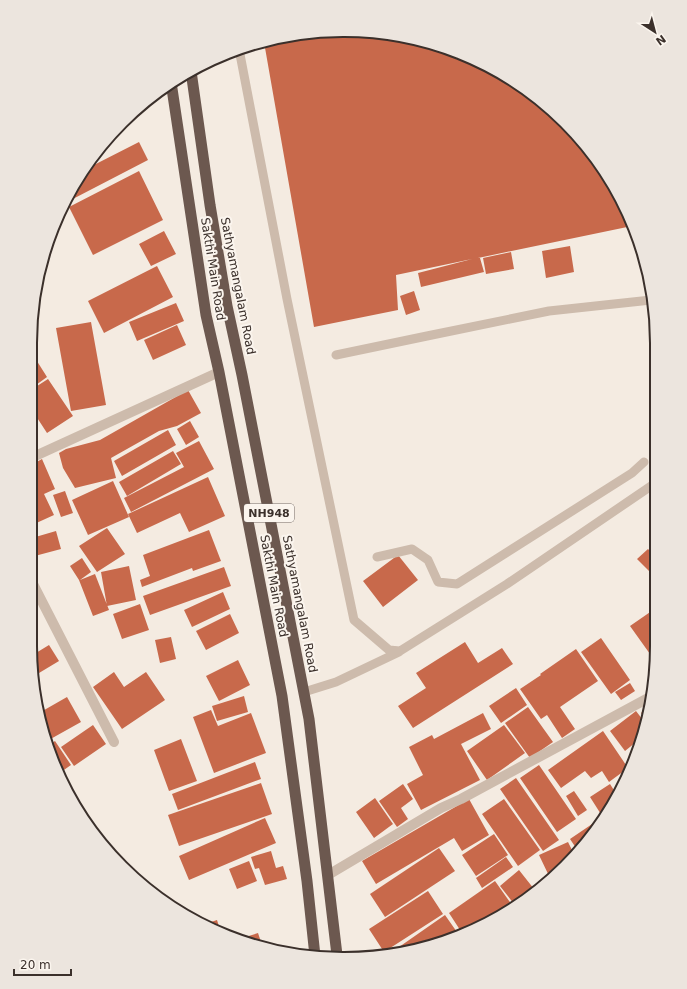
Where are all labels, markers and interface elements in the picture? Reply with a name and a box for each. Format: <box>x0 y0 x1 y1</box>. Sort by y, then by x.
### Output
north arrow <box>635 12 675 52</box>
text: N <box>653 32 668 48</box>
street label: Sathyamangalam Road <box>218 216 258 356</box>
street label: Sakthi Main Road <box>198 217 228 321</box>
road number: NH948 <box>244 504 294 522</box>
street label: Sakthi Main Road <box>257 534 291 638</box>
street label: Sathyamangalam Road <box>280 534 320 674</box>
scale bar <box>14 951 71 977</box>
text: 20 m <box>20 958 51 972</box>

